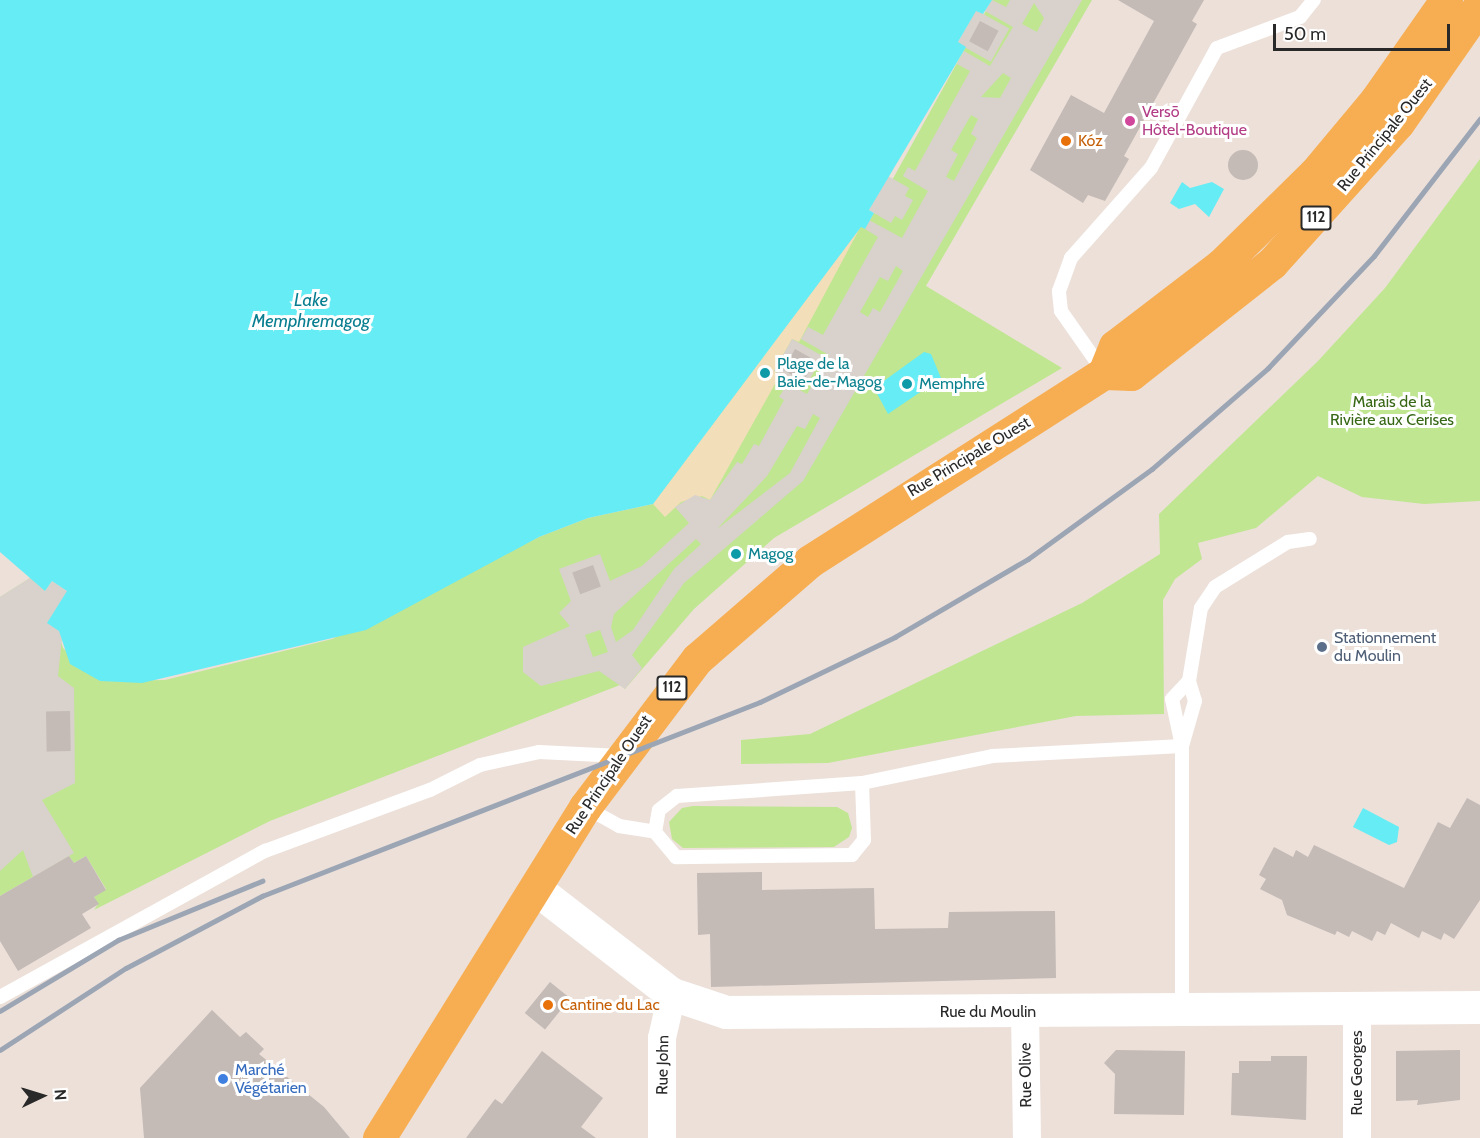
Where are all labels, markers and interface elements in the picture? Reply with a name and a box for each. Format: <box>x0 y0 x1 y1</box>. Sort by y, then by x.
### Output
scale bar <box>1276 12 1453 50</box>
text: 50 m <box>1284 23 1326 45</box>
street label: Rue Principale Ouest <box>1334 75 1436 195</box>
place label: Versō Hôtel-Boutique <box>1142 102 1247 140</box>
marker: Versō Hôtel-Boutique <box>1123 114 1137 128</box>
place label: Kóz <box>1078 131 1103 151</box>
marker: Kóz <box>1059 134 1073 148</box>
road number: 112 <box>1300 206 1332 230</box>
water label: Lake Memphremagog <box>252 290 370 332</box>
place label: Plage de la Baie-de-Magog <box>777 354 882 392</box>
marker: Plage de la Baie-de-Magog <box>758 366 772 380</box>
place label: Memphré <box>919 374 985 394</box>
marker: Memphré <box>900 377 914 391</box>
park label: Marais de la Rivière aux Cerises <box>1330 392 1454 430</box>
street label: Rue Principale Ouest <box>904 413 1034 501</box>
place label: Magog <box>748 544 793 564</box>
marker: Magog <box>729 547 743 561</box>
place label: Stationnement du Moulin <box>1334 628 1436 666</box>
marker: Stationnement du Moulin <box>1315 640 1329 654</box>
road number: 112 <box>656 676 688 700</box>
street label: Rue Principale Ouest <box>562 712 656 838</box>
place label: Cantine du Lac <box>560 995 660 1015</box>
marker: Cantine du Lac <box>541 998 555 1012</box>
street label: Rue du Moulin <box>940 1002 1036 1022</box>
street label: Rue Georges <box>1347 1030 1367 1116</box>
street label: Rue John <box>653 1035 673 1095</box>
street label: Rue Olive <box>1016 1042 1036 1108</box>
place label: Marché Végétarien <box>235 1060 307 1098</box>
north arrow <box>12 1066 72 1126</box>
marker: Marché Végétarien <box>216 1072 230 1086</box>
text: N <box>51 1088 70 1101</box>

